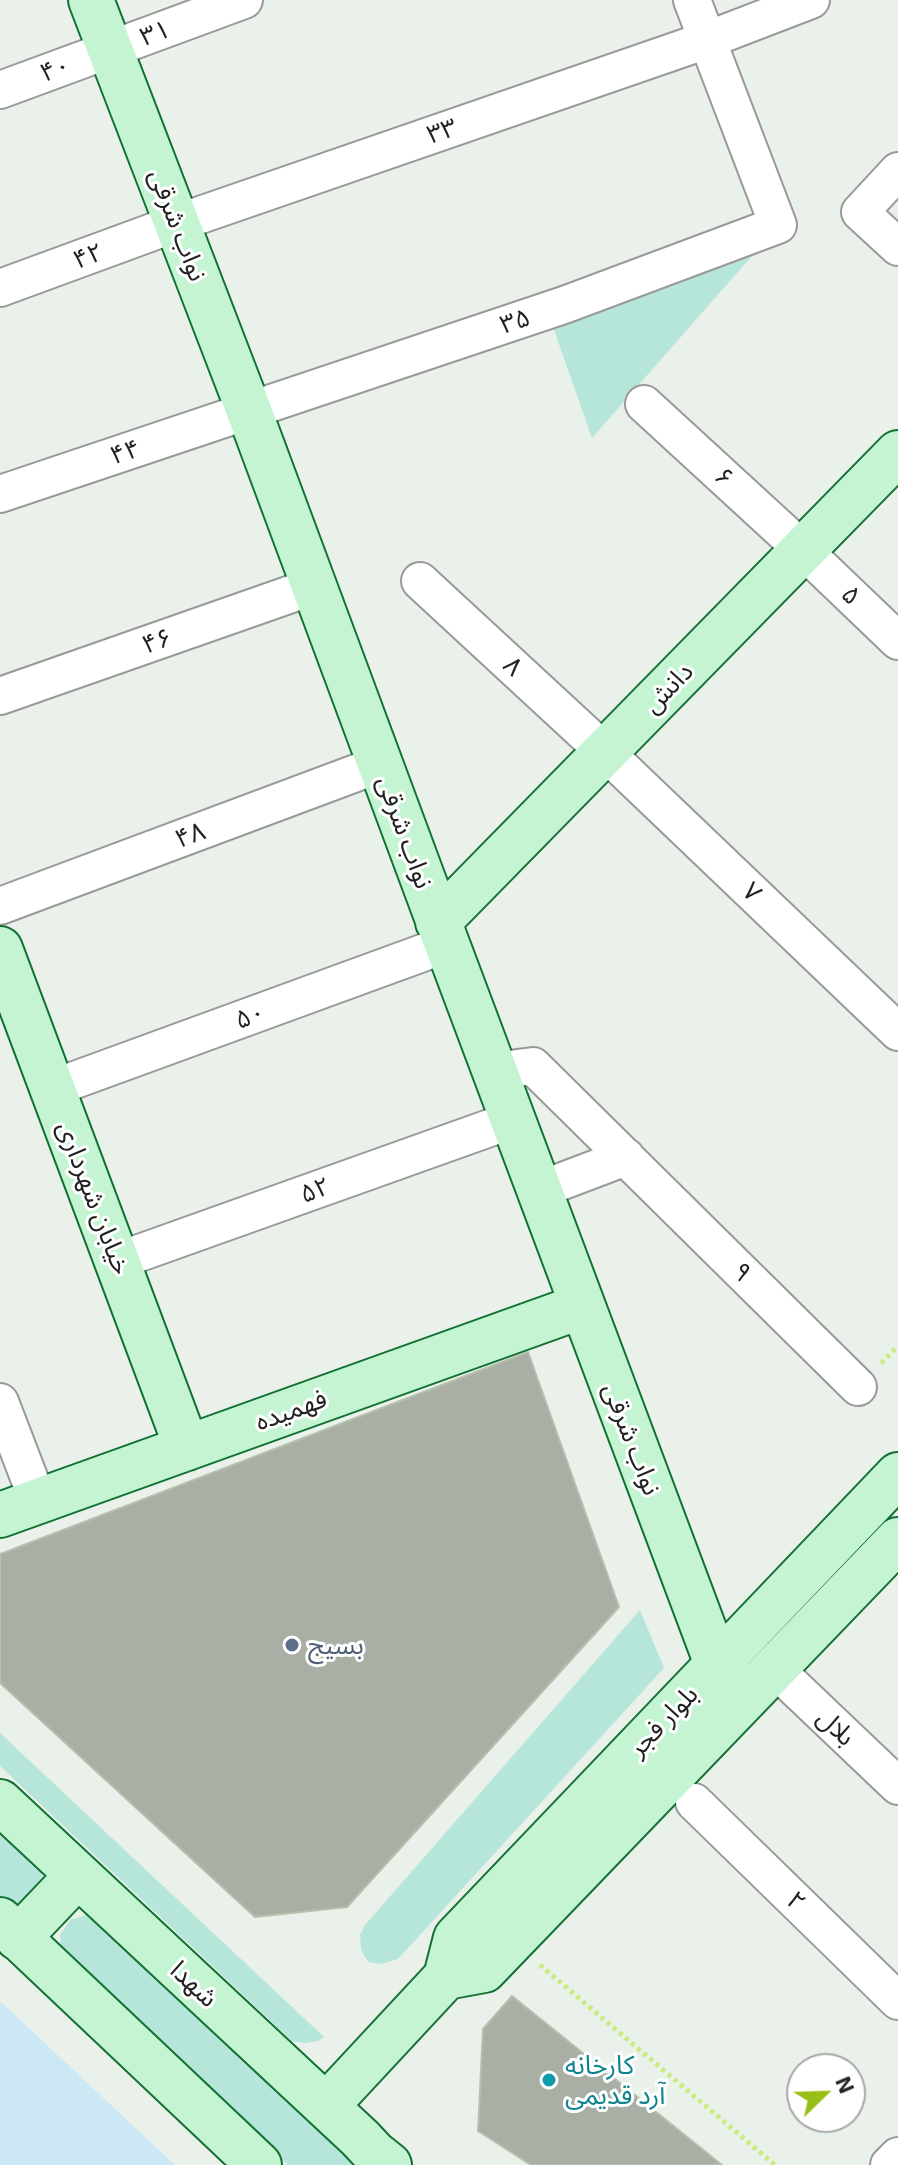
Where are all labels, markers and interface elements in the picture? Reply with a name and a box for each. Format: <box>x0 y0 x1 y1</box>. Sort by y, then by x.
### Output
street label: ۳۱ <box>136 13 174 53</box>
street label: ۴۰ <box>36 49 74 89</box>
street label: ۳۳ <box>423 111 461 151</box>
street label: نواب شرقی <box>142 164 214 286</box>
street label: ۴۲ <box>69 236 107 276</box>
street label: ۳۵ <box>496 301 534 341</box>
street label: ۴۴ <box>106 433 144 471</box>
street label: ۶ <box>708 461 740 493</box>
street label: ۵ <box>835 579 867 611</box>
street label: ۴۶ <box>138 621 176 661</box>
street label: ۸ <box>497 650 529 682</box>
street label: دانش <box>636 656 700 720</box>
street label: نواب شرقی <box>370 771 440 893</box>
street label: ۴۸ <box>171 815 209 855</box>
street label: ۷ <box>736 876 768 908</box>
street label: ۵۰ <box>231 996 269 1036</box>
street label: خیابان شهرداری <box>50 1117 138 1279</box>
street label: ۵۲ <box>296 1170 334 1210</box>
street label: ۹ <box>726 1256 758 1288</box>
street label: نواب شرقی <box>596 1378 668 1500</box>
street label: فهمیده <box>251 1383 331 1437</box>
place label: بسیج <box>308 1629 364 1661</box>
marker: بسیج <box>283 1636 301 1654</box>
street label: بلوار فجر <box>622 1679 704 1763</box>
street label: بلال <box>811 1702 861 1752</box>
street label: ۲ <box>780 1885 812 1917</box>
street label: شهدا <box>164 1954 224 2014</box>
place label: کارخانه آرد قدیمی <box>565 2049 665 2110</box>
north arrow <box>786 2053 866 2133</box>
marker: کارخانه آرد قدیمی <box>540 2071 558 2089</box>
text: N <box>831 2072 861 2097</box>

